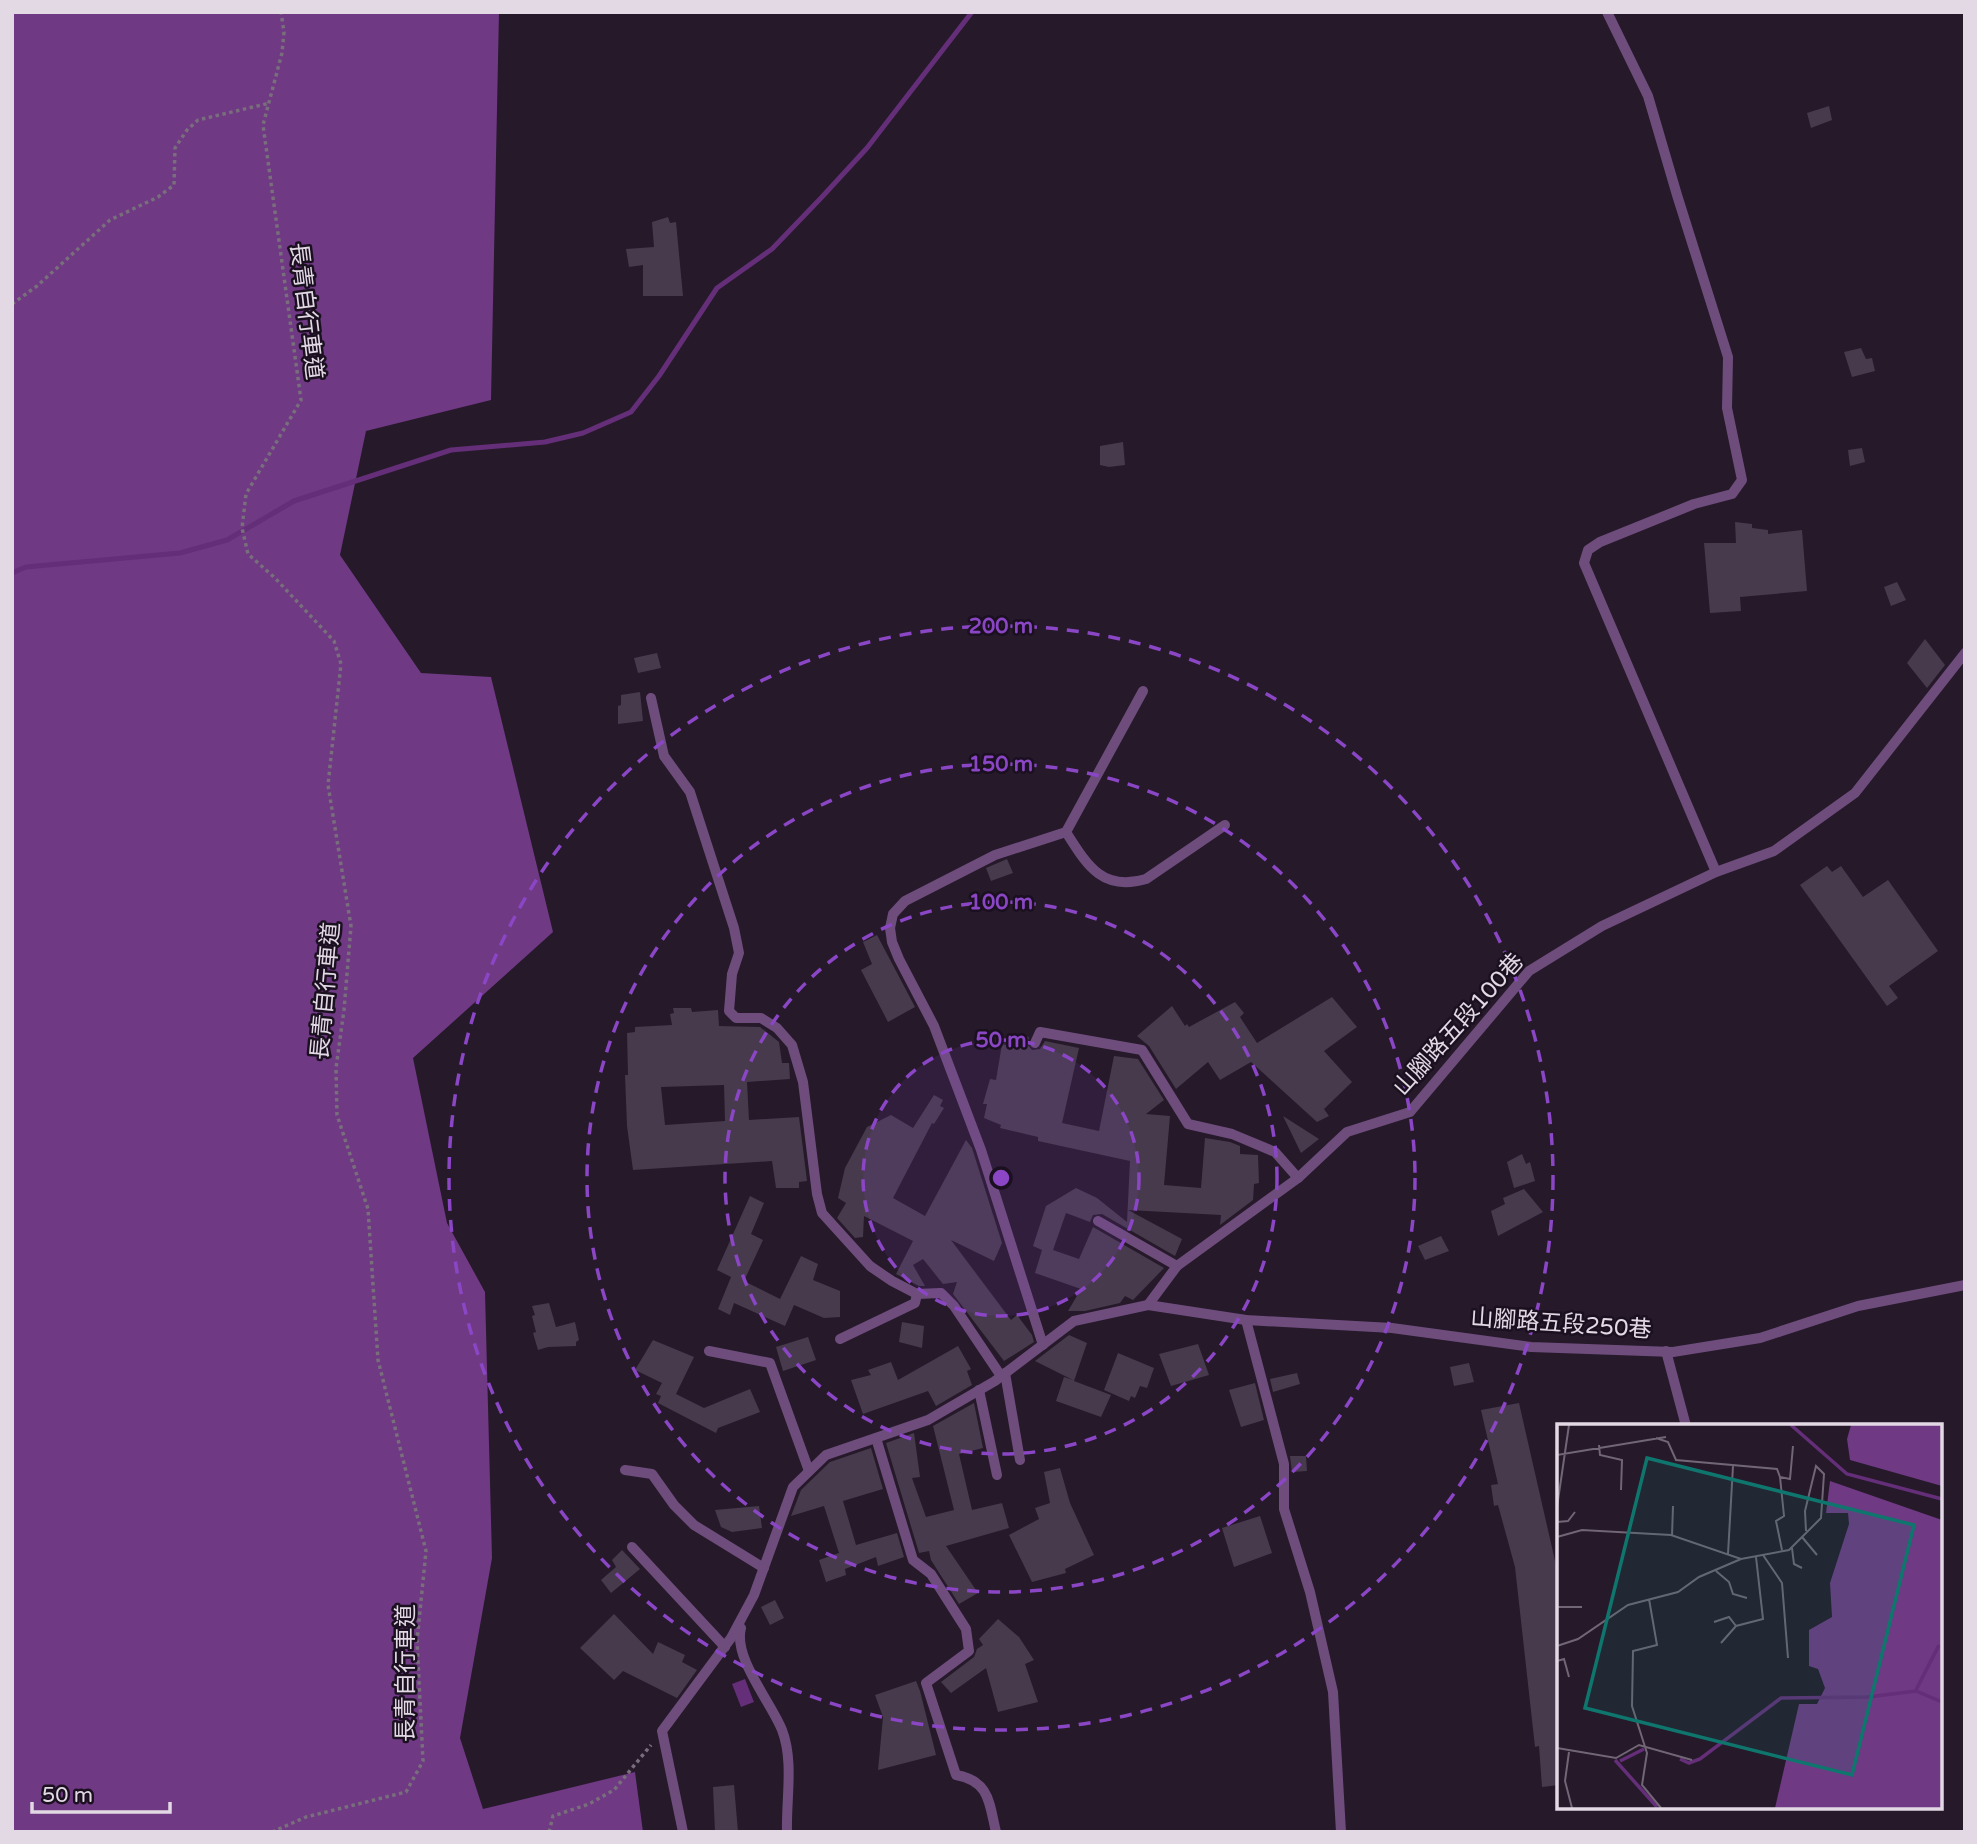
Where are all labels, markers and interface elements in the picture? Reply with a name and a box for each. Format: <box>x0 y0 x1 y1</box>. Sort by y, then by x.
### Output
street label: 長青自行車道 <box>284 241 328 381</box>
text: 200 m <box>969 614 1033 639</box>
text: 150 m <box>969 752 1033 777</box>
text: 100 m <box>969 890 1033 915</box>
street label: 長青自行車道 <box>306 921 346 1061</box>
street label: 山腳路五段100巷 <box>1388 948 1530 1101</box>
text: 50 m <box>975 1028 1027 1053</box>
centre of rings <box>989 1166 1013 1190</box>
street label: 山腳路五段250巷 <box>1470 1304 1652 1344</box>
inset map <box>1557 1424 1942 1809</box>
street label: 長青自行車道 <box>392 1604 420 1742</box>
scale bar <box>32 1770 170 1814</box>
text: 50 m <box>42 1783 93 1808</box>

